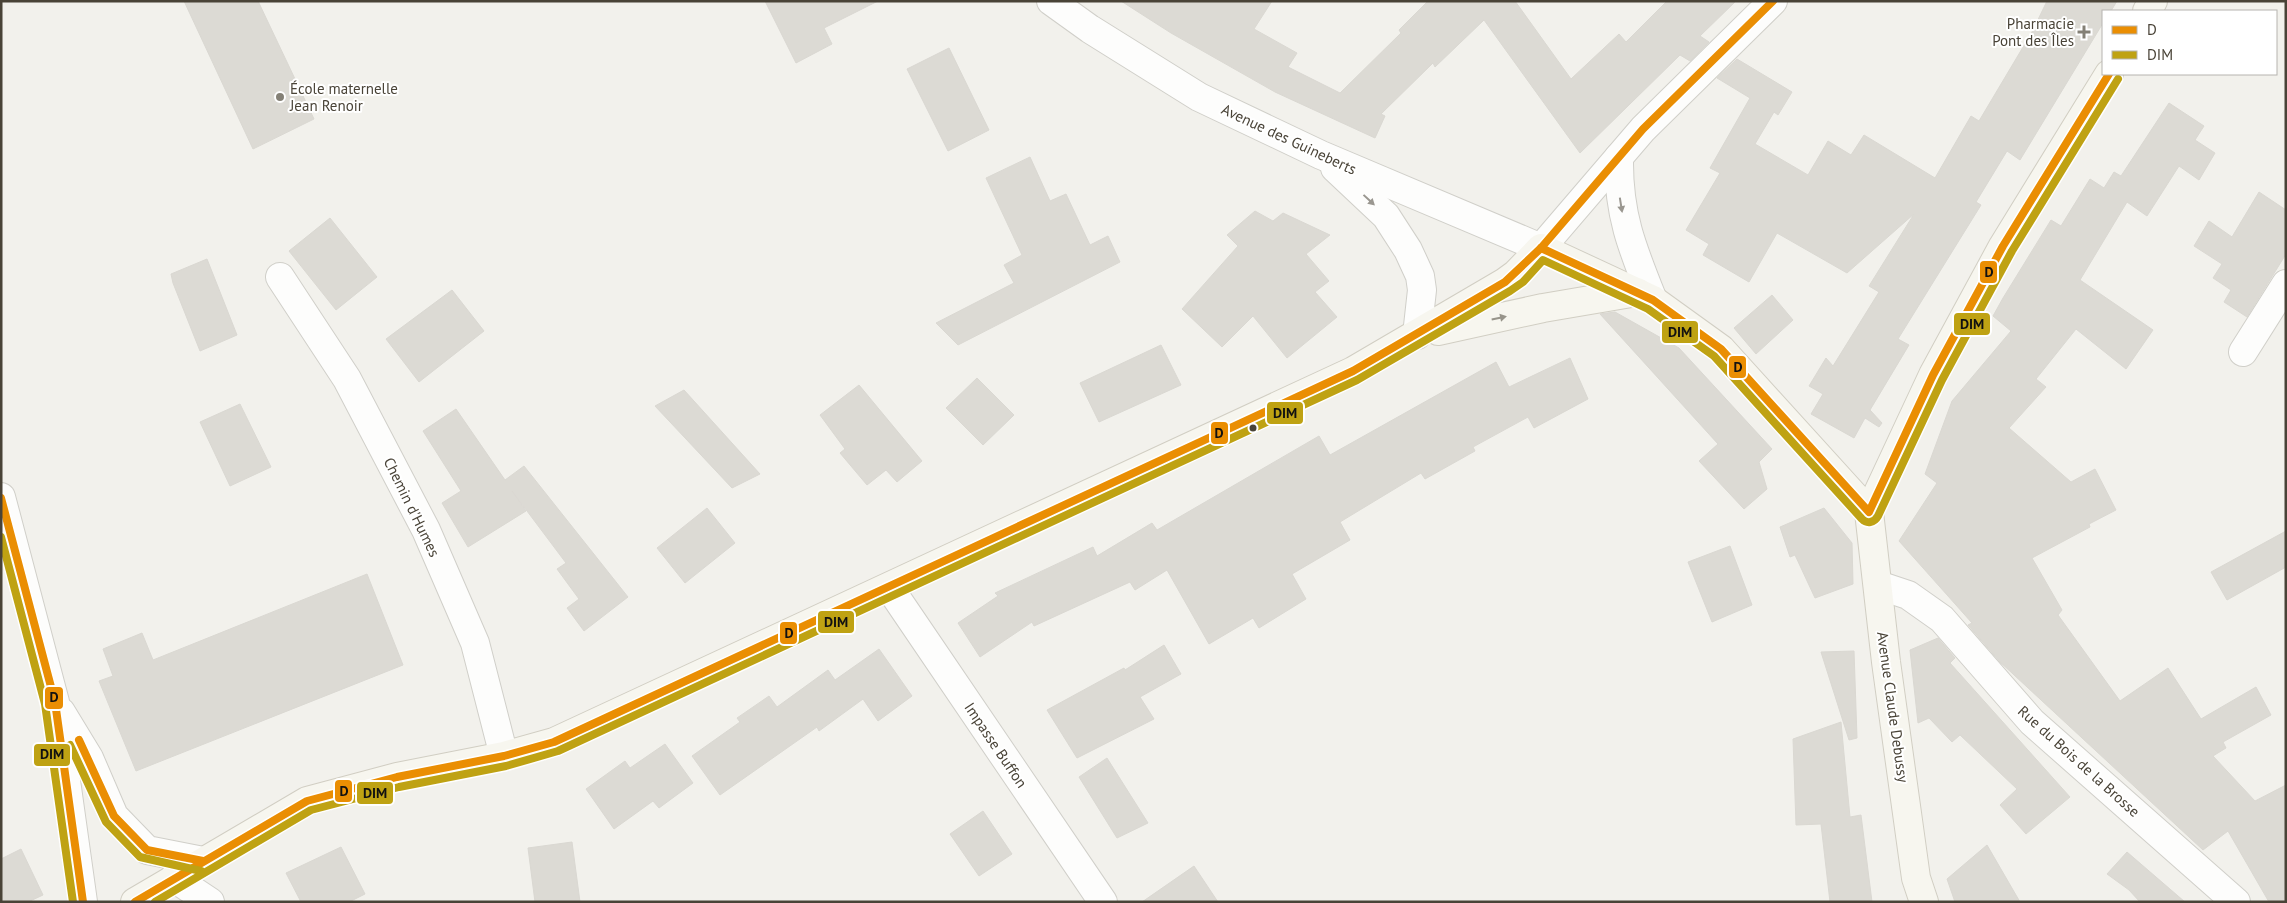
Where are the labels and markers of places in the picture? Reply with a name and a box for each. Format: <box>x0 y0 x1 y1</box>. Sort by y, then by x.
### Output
place label: Pharmacie Pont des Îles <box>1992 14 2074 50</box>
marker: Pharmacie Pont des Îles <box>2078 26 2090 38</box>
place label: École maternelle Jean Renoir <box>289 79 398 115</box>
marker: École maternelle Jean Renoir <box>274 91 286 103</box>
unlabelled marker <box>1248 423 1258 433</box>

